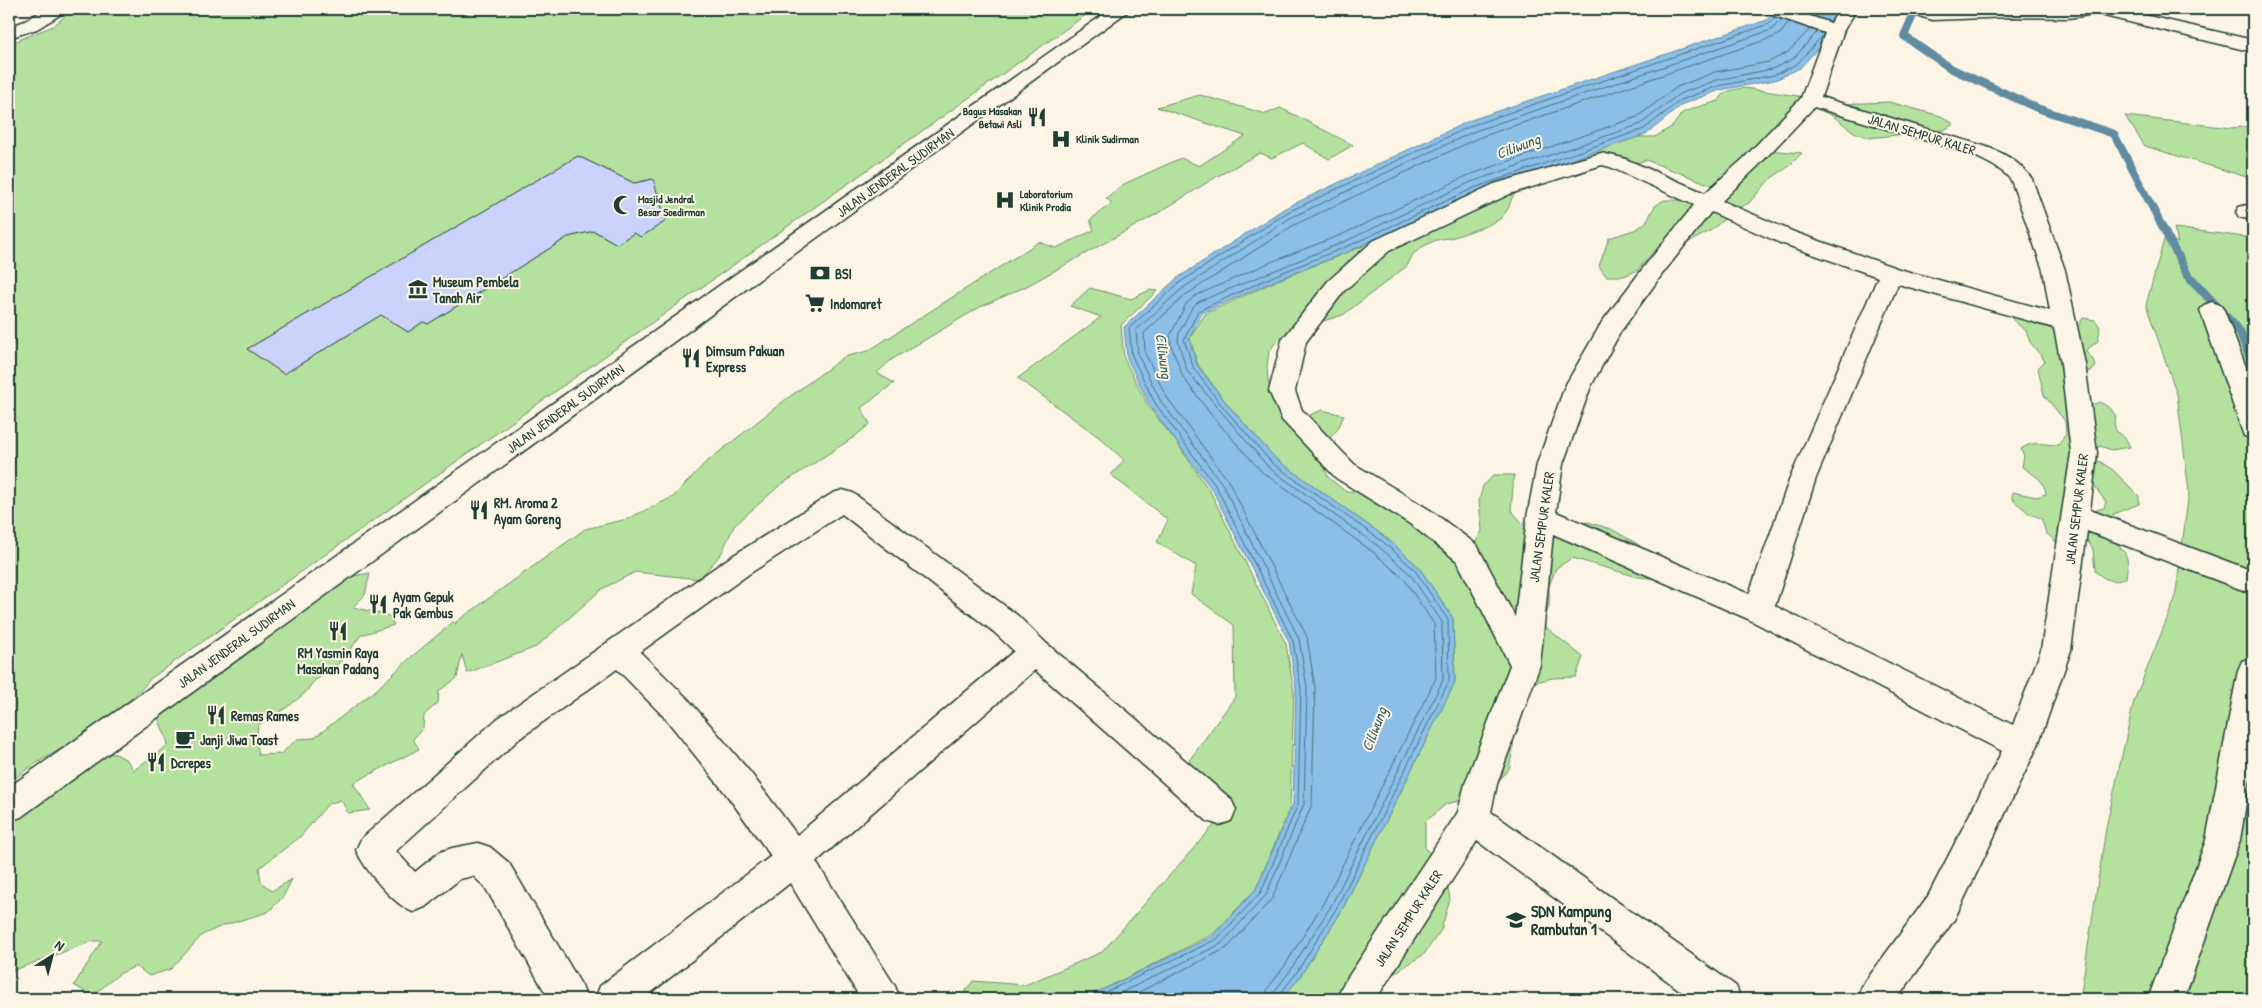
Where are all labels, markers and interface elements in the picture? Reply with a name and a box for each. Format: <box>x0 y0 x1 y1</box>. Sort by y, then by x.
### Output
place label: Bagus Masakan Betawi Asli <box>963 104 1022 131</box>
restaurant icon: Bagus Masakan Betawi Asli <box>1026 106 1048 128</box>
street label: JALAN SEMPUR KALER <box>1866 109 1978 159</box>
street label: JALAN JENDERAL SUDIRMAN <box>832 123 958 221</box>
hospital icon: Klinik Sudirman <box>1050 128 1072 150</box>
water label: Ciliwung <box>1493 128 1544 164</box>
place label: Klinik Sudirman <box>1076 132 1139 146</box>
place label: Laboratorium Klinik Prodia <box>1020 187 1073 214</box>
hospital icon: Laboratorium Klinik Prodia <box>994 189 1016 211</box>
place label: Masjid Jendral Besar Soedirman <box>638 192 705 219</box>
mosque icon: Masjid Jendral Besar Soedirman <box>612 194 634 216</box>
bank icon: BSI <box>809 262 831 284</box>
place label: BSI <box>835 264 852 283</box>
place label: Museum Pembela Tanah Air <box>432 272 519 307</box>
museum icon: Museum Pembela Tanah Air <box>407 278 429 300</box>
supermarket icon: Indomaret <box>804 292 826 314</box>
place label: Indomaret <box>830 294 883 313</box>
water label: Ciliwung <box>1150 332 1178 381</box>
place label: Dimsum Pakuan Express <box>706 341 784 378</box>
restaurant icon: Dimsum Pakuan Express <box>680 347 702 369</box>
street label: JALAN JENDERAL SUDIRMAN <box>502 359 628 457</box>
street label: JALAN SEMPUR KALER <box>2060 452 2092 566</box>
street label: JALAN SEMPUR KALER <box>1524 470 1558 584</box>
place label: RM. Aroma 2 Ayam Goreng <box>494 493 561 530</box>
restaurant icon: RM. Aroma 2 Ayam Goreng <box>468 499 490 521</box>
place label: Ayam Gepuk Pak Gembus <box>393 587 454 622</box>
restaurant icon: Ayam Gepuk Pak Gembus <box>367 593 389 615</box>
street label: JALAN JENDERAL SUDIRMAN <box>173 594 299 692</box>
restaurant icon: RM Yasmin Raya Masakan Padang <box>327 620 349 642</box>
place label: RM Yasmin Raya Masakan Padang <box>297 643 379 680</box>
water label: Ciliwung <box>1356 703 1392 754</box>
restaurant icon: Remas Rames <box>205 704 227 726</box>
place label: Remas Rames <box>231 706 299 725</box>
cafe icon: Janji Jiwa Toast <box>174 728 196 750</box>
place label: Janji Jiwa Toast <box>200 730 279 750</box>
restaurant icon: Dcrepes <box>145 751 167 773</box>
place label: Dcrepes <box>171 753 212 774</box>
street label: JALAN SEMPUR KALER <box>1370 866 1446 970</box>
place label: SDN Kampung Rambutan 1 <box>1531 900 1611 940</box>
school or university icon: SDN Kampung Rambutan 1 <box>1505 909 1527 931</box>
north arrow <box>28 930 78 980</box>
text: N <box>51 935 69 955</box>

